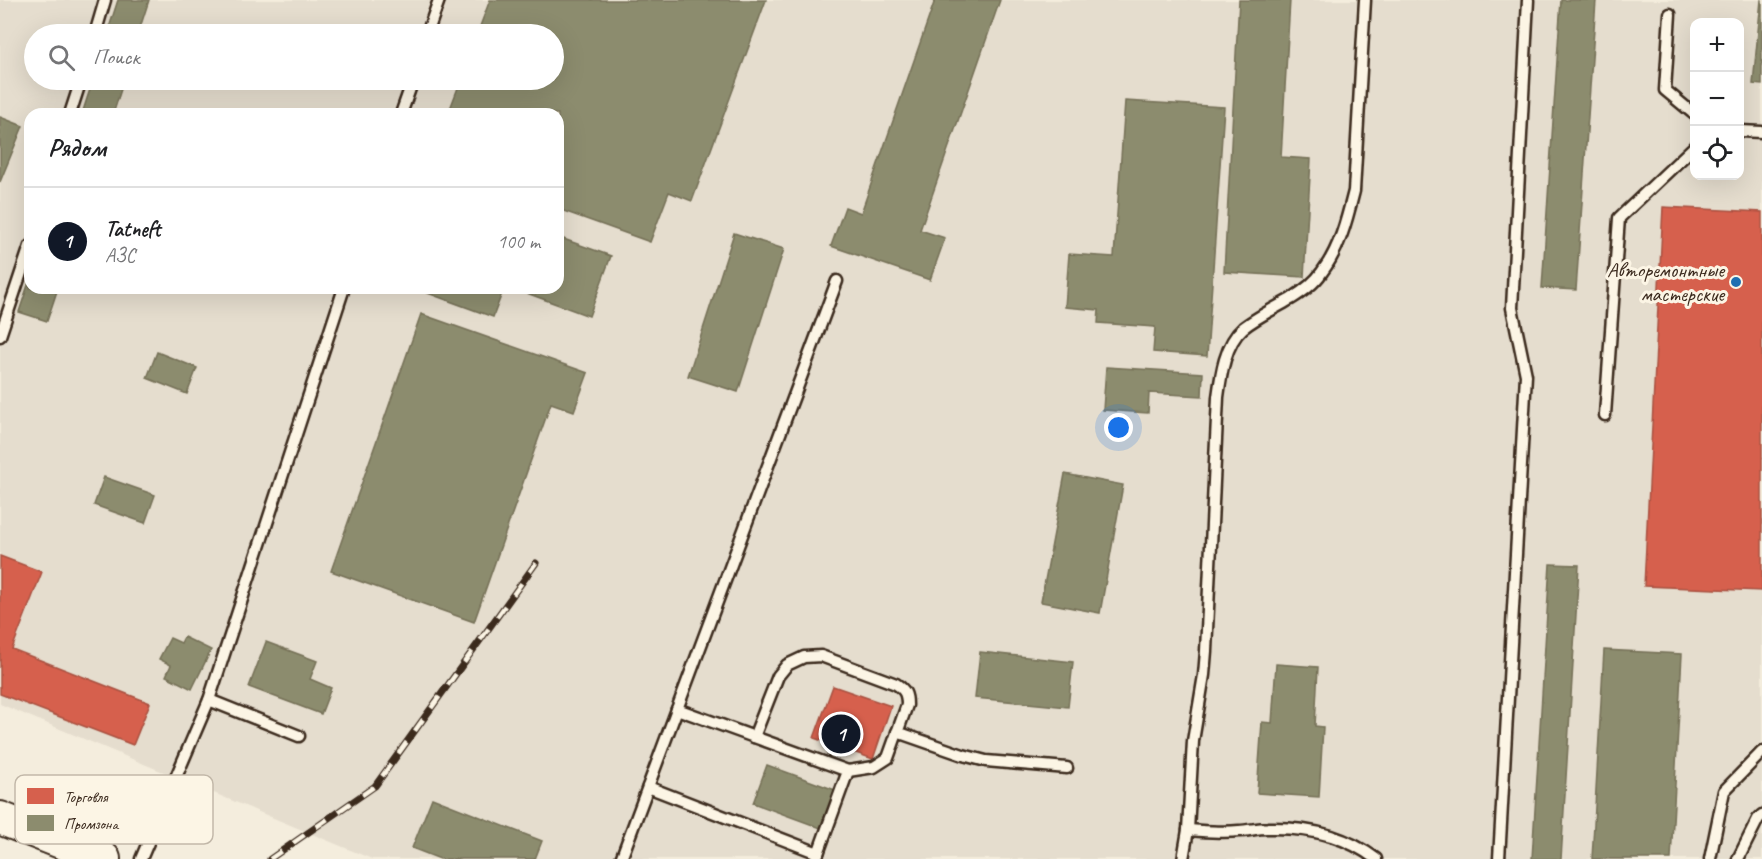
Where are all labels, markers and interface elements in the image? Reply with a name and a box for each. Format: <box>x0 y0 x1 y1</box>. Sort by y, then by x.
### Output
map controls <box>1690 18 1744 180</box>
button: + <box>1690 18 1744 72</box>
search box <box>24 24 564 90</box>
icon: search <box>45 41 78 74</box>
text: Поиск <box>93 43 139 71</box>
button: − <box>1690 72 1744 126</box>
button: locate <box>1690 126 1744 180</box>
text: Рядом <box>48 131 106 164</box>
text: Tatneft <box>105 215 160 243</box>
text: 1 <box>63 229 72 254</box>
text: 100 m <box>497 229 540 254</box>
text: АЗС <box>105 243 135 268</box>
place label: Авторемонтные мастерские <box>1607 257 1726 307</box>
marker: Авторемонтные мастерские <box>1729 275 1743 289</box>
your location <box>1104 413 1133 442</box>
pin: 1 <box>822 712 860 756</box>
legend <box>15 775 213 844</box>
text: Торговля <box>64 787 109 807</box>
text: Промзона <box>64 814 119 834</box>

